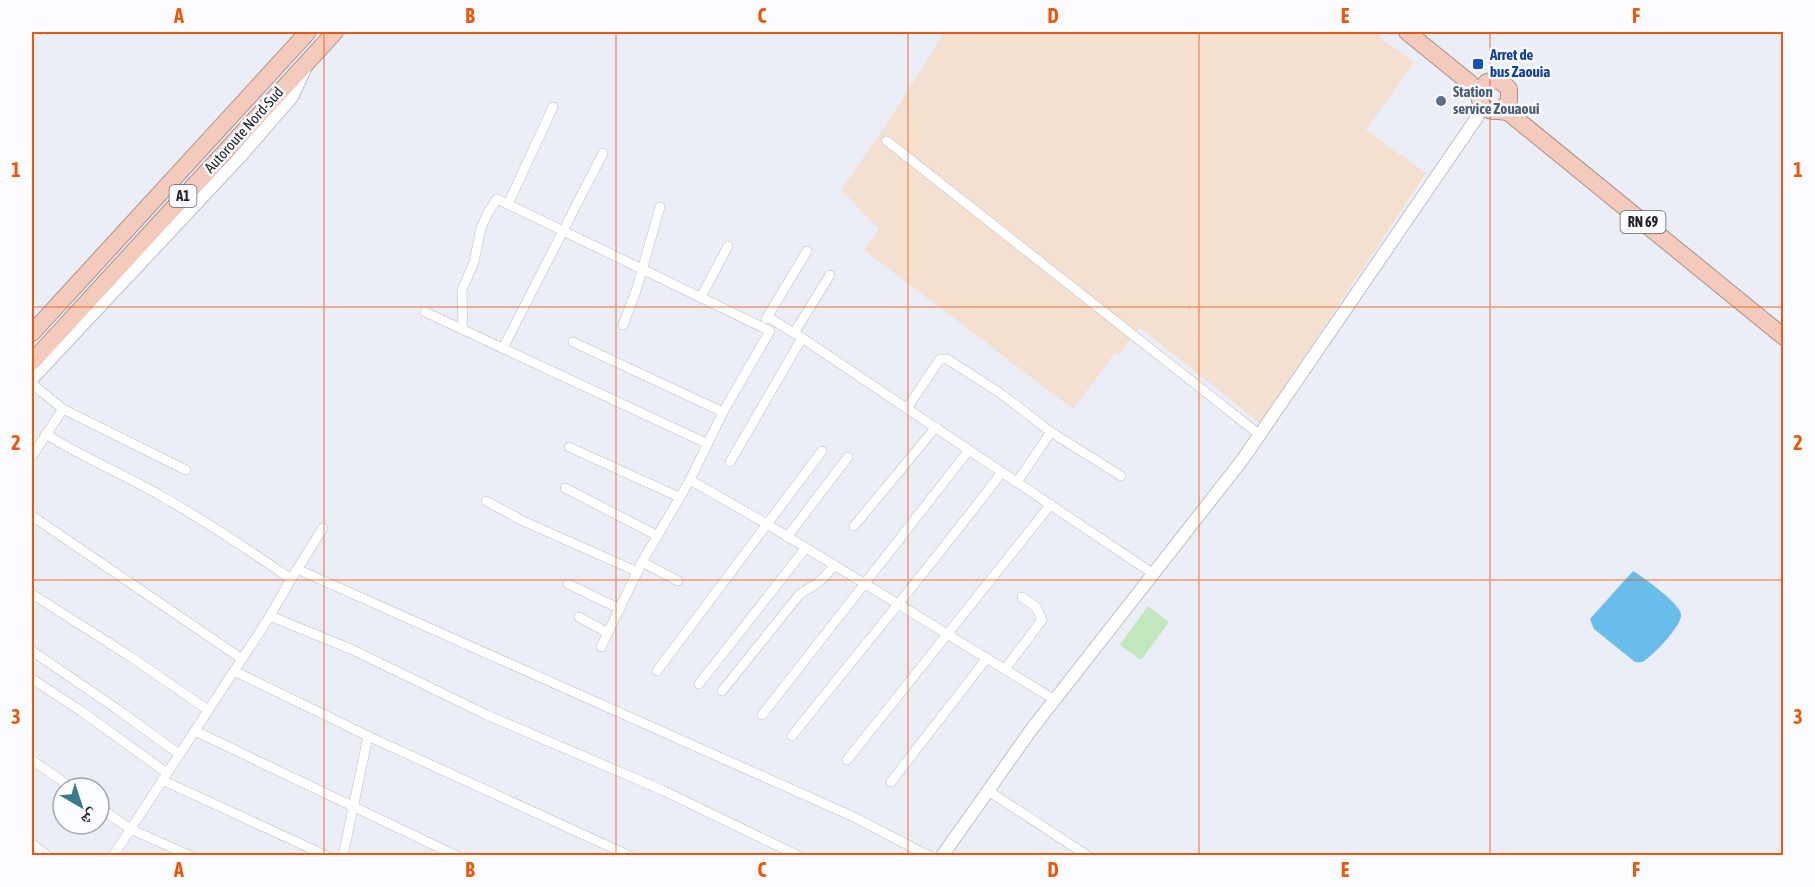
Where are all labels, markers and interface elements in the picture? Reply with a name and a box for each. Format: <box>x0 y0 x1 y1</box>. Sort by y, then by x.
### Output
text: A <box>173 4 184 27</box>
text: B <box>465 4 475 27</box>
text: C <box>758 4 767 27</box>
text: D <box>1047 4 1059 27</box>
text: E <box>1341 4 1350 27</box>
text: F <box>1632 4 1640 27</box>
place label: Arret de bus Zaouia <box>1489 46 1550 80</box>
marker: Arret de bus Zaouia <box>1471 57 1485 71</box>
street label: Autoroute Nord-Sud <box>201 83 287 176</box>
place label: Station service Zouaoui <box>1453 83 1539 117</box>
marker: Station service Zouaoui <box>1434 94 1448 108</box>
text: 1 <box>11 158 21 181</box>
text: 1 <box>1793 158 1803 181</box>
road number: A1 <box>170 185 196 207</box>
road number: RN 69 <box>1620 211 1666 233</box>
text: 2 <box>11 431 21 454</box>
text: 2 <box>1793 431 1803 454</box>
text: 3 <box>11 705 21 728</box>
text: 3 <box>1793 705 1803 728</box>
north arrow <box>51 776 111 836</box>
text: ش <box>78 805 103 830</box>
text: A <box>173 858 184 881</box>
text: B <box>465 858 475 881</box>
text: C <box>758 858 767 881</box>
text: D <box>1047 858 1059 881</box>
text: E <box>1341 858 1350 881</box>
text: F <box>1632 858 1640 881</box>

